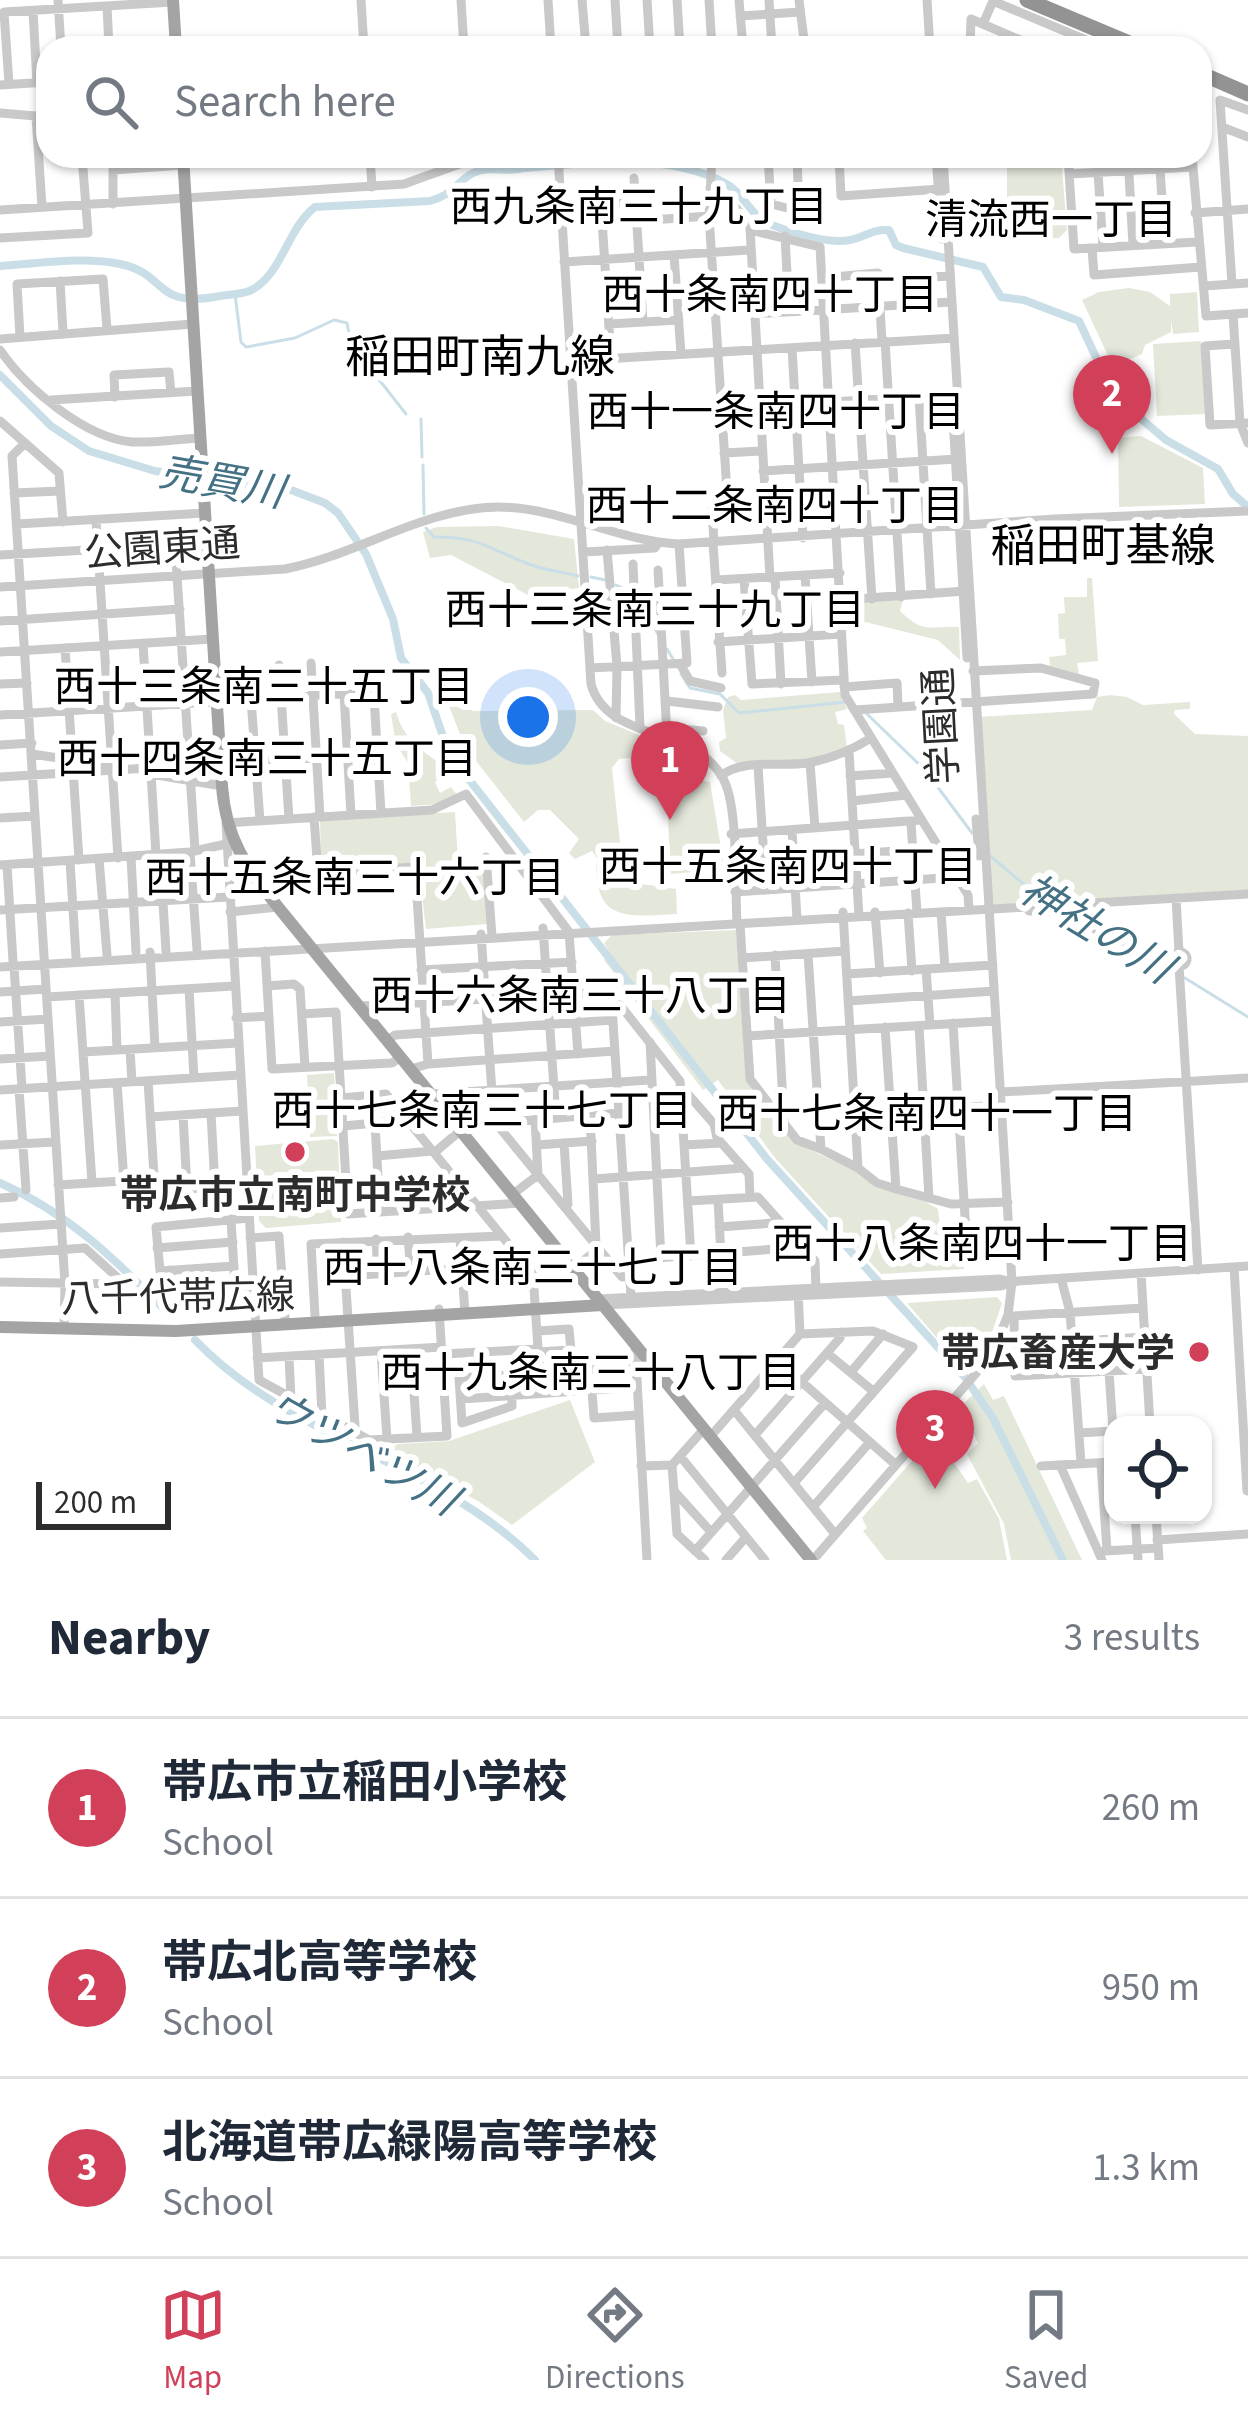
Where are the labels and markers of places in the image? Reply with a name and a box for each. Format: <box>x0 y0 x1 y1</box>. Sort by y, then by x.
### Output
pin: 2 <box>1073 355 1151 454</box>
pin: 1 <box>631 721 709 820</box>
marker: 帯広市立南町中学校 <box>282 1139 308 1165</box>
place label: 帯広市立南町中学校 <box>119 1168 471 1224</box>
place label: 帯広畜産大学 <box>941 1326 1175 1382</box>
marker: 帯広畜産大学 <box>1186 1339 1212 1365</box>
pin: 3 <box>896 1390 974 1489</box>

